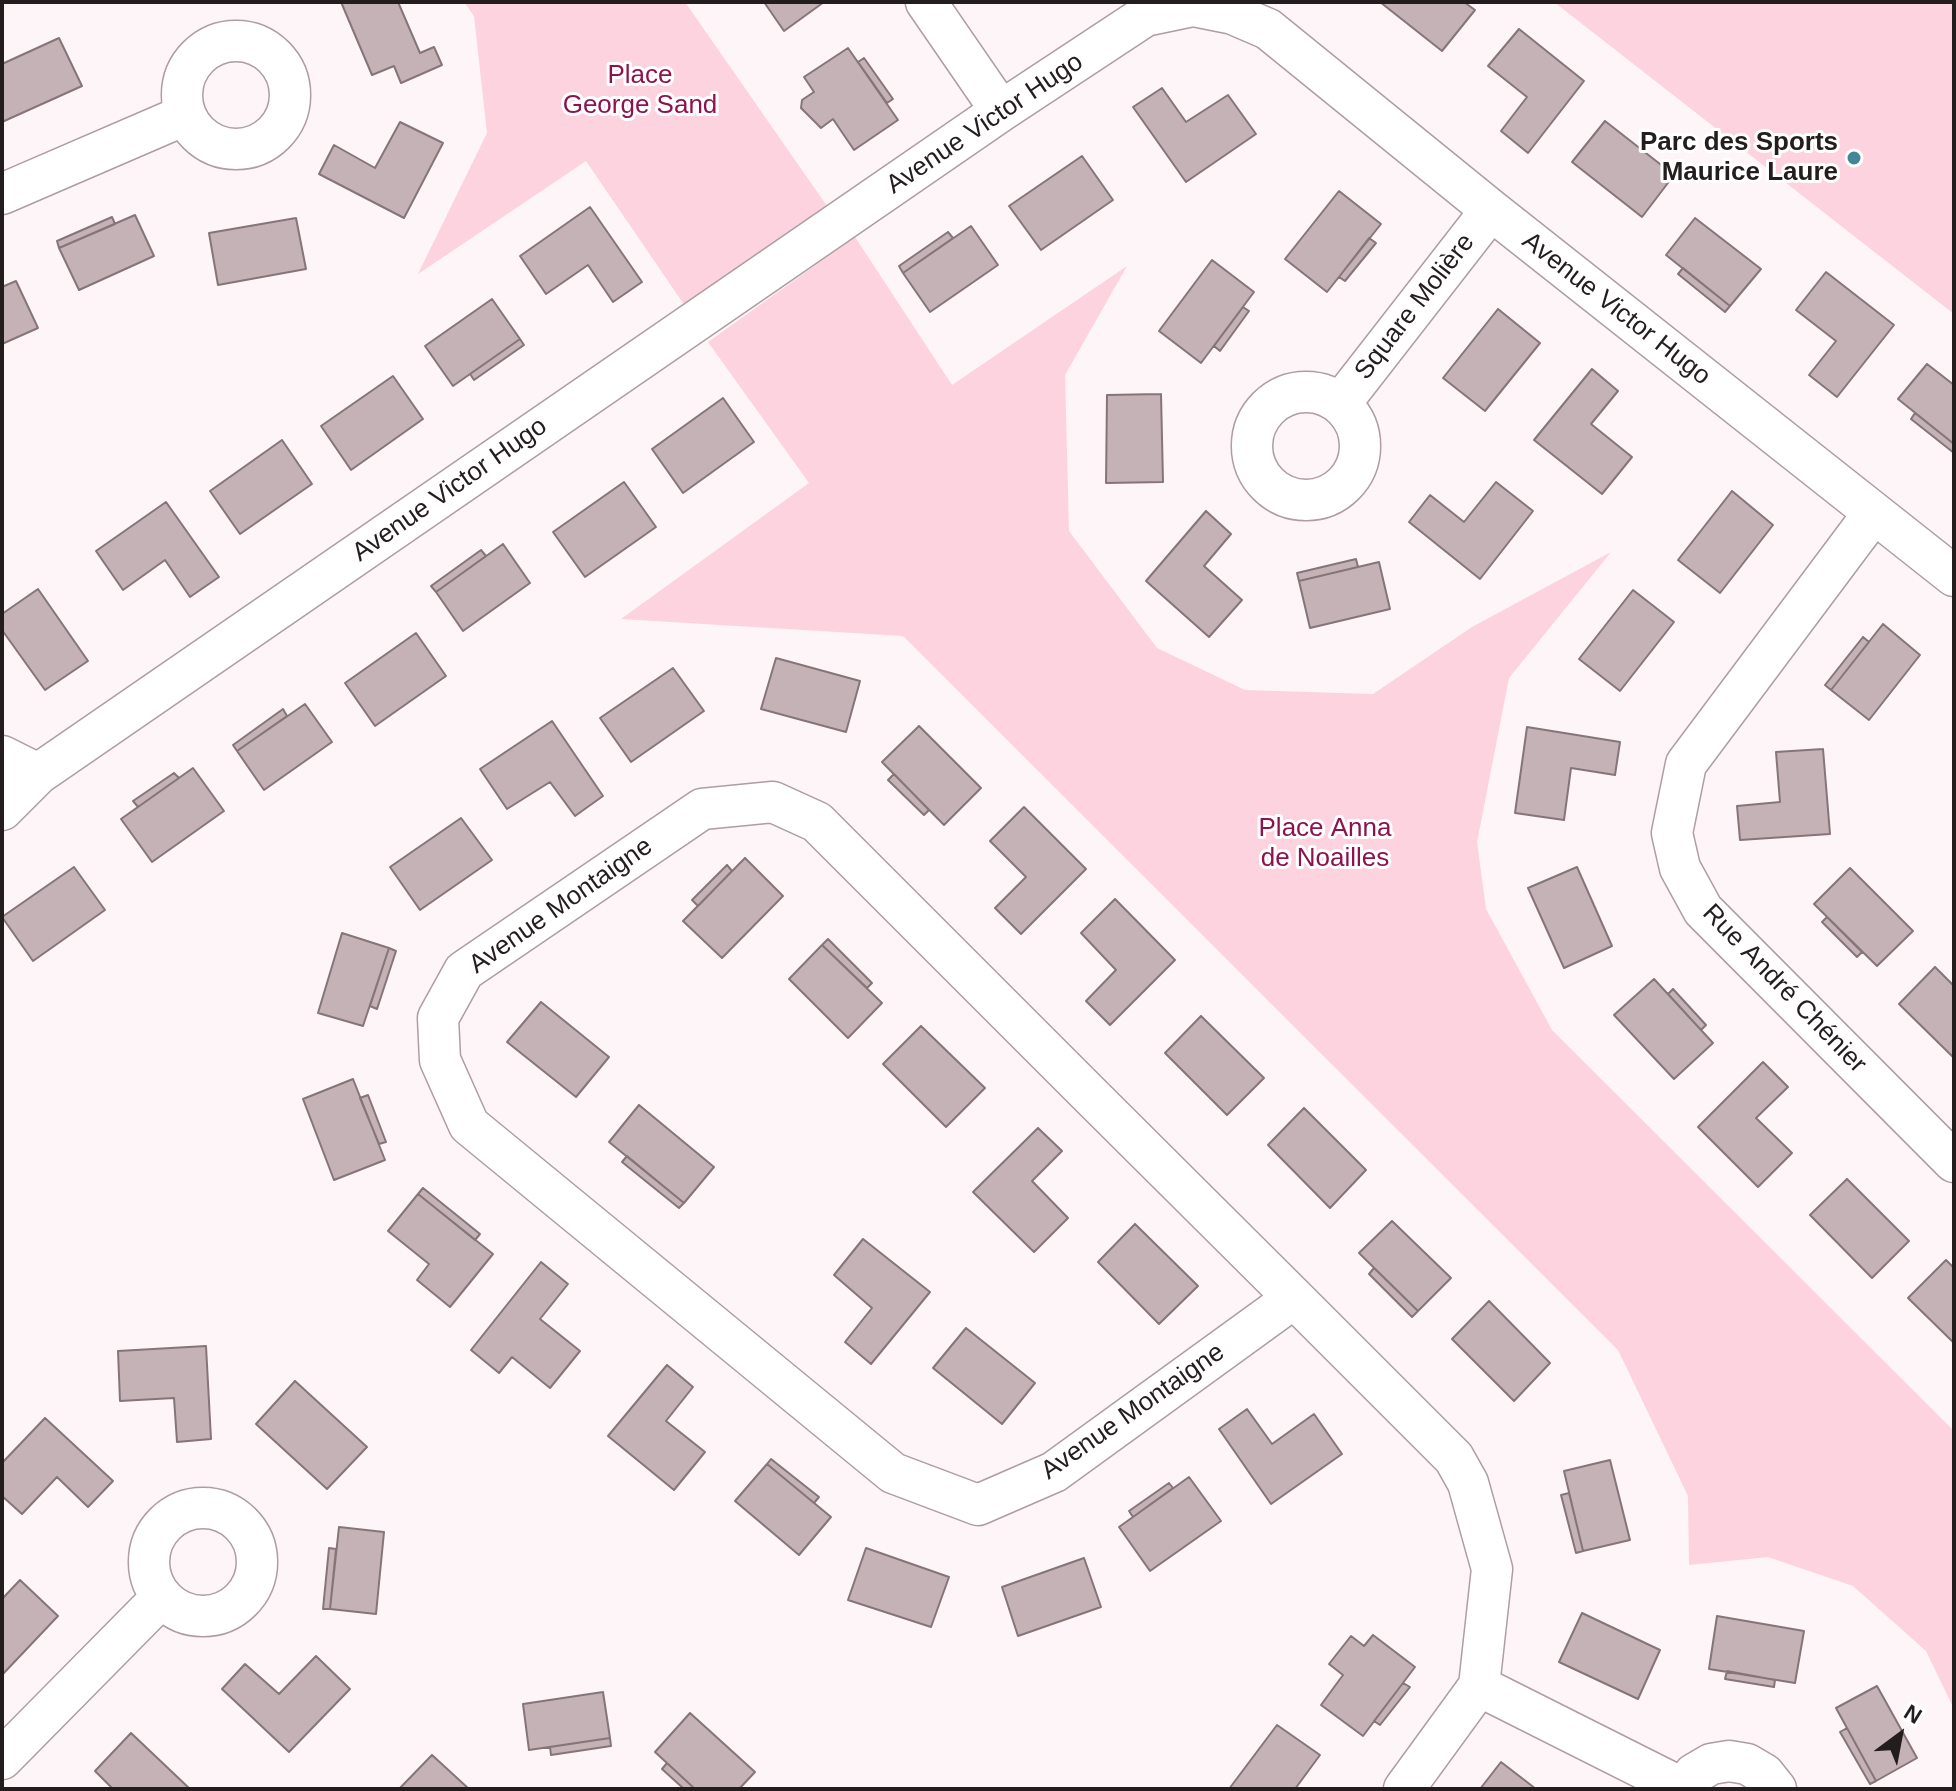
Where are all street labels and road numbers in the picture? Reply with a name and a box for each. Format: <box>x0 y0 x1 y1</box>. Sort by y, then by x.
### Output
street label: Avenue Victor Hugo <box>881 47 1089 201</box>
street label: Avenue Victor Hugo <box>1516 226 1716 392</box>
street label: Square Molière <box>1348 228 1482 386</box>
street label: Avenue Victor Hugo <box>347 411 553 569</box>
street label: Avenue Montaigne <box>463 831 659 981</box>
street label: Rue André Chénier <box>1695 898 1873 1080</box>
street label: Avenue Montaigne <box>1035 1337 1231 1487</box>

